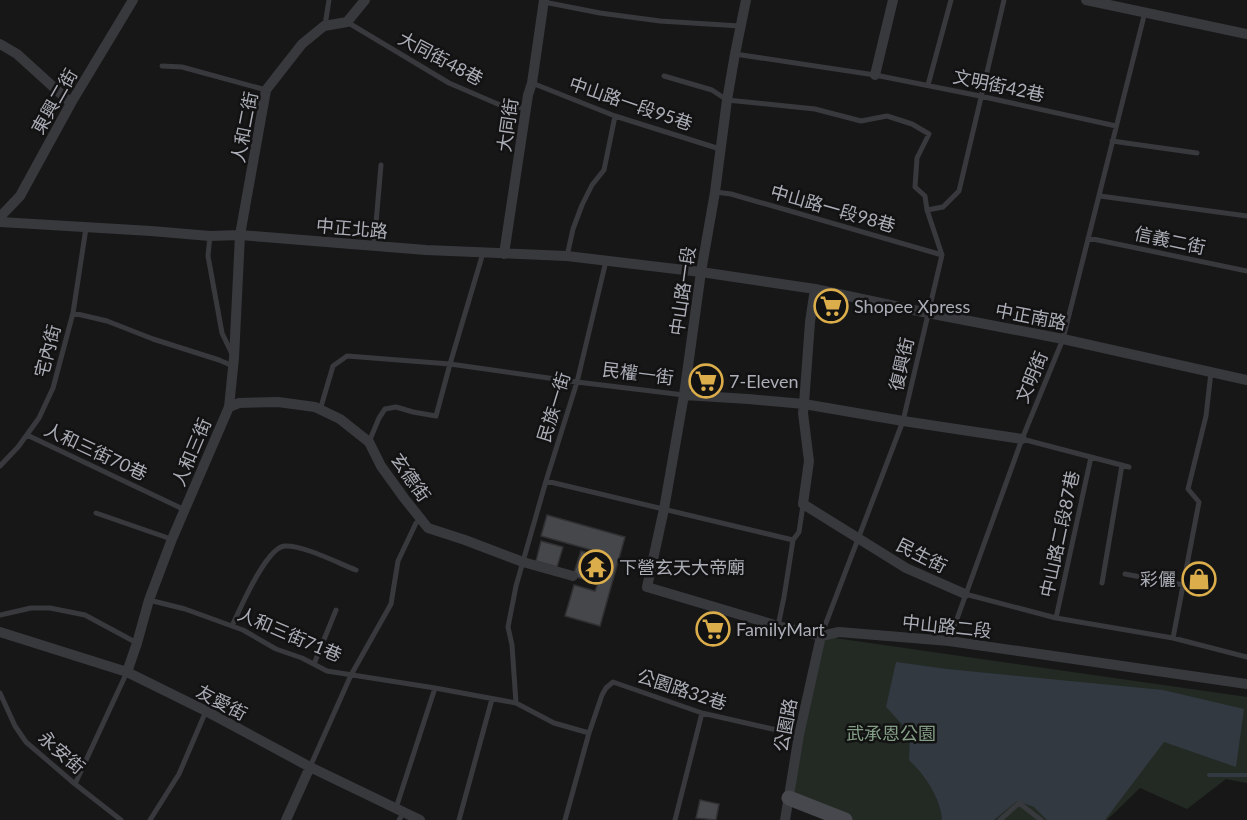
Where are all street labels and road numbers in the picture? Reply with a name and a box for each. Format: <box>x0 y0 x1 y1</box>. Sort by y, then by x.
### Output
street label: 大同街48巷 <box>395 26 487 90</box>
street label: 東興二街 <box>26 64 82 138</box>
street label: 文明街42巷 <box>951 65 1047 105</box>
street label: 中山路一段95巷 <box>566 72 696 134</box>
street label: 人和二街 <box>226 90 262 164</box>
street label: 大同街 <box>492 97 522 153</box>
street label: 中山路一段98巷 <box>768 180 898 236</box>
street label: 中正北路 <box>315 214 389 242</box>
street label: 信義二街 <box>1132 222 1208 258</box>
street label: 中山路一段 <box>665 245 699 337</box>
street label: 中正南路 <box>994 298 1068 334</box>
street label: 宅內街 <box>29 322 65 380</box>
street label: 復興街 <box>884 335 918 393</box>
street label: 文明街 <box>1010 348 1052 406</box>
street label: 民權一街 <box>601 358 675 388</box>
street label: 民族一街 <box>532 369 574 445</box>
street label: 人和三街 <box>167 415 215 489</box>
street label: 人和三街70巷 <box>41 418 151 484</box>
street label: 玄德街 <box>387 449 435 505</box>
street label: 中山路二段87巷 <box>1035 469 1083 599</box>
street label: 民生街 <box>893 533 951 577</box>
street label: 人和三街71巷 <box>235 602 345 666</box>
street label: 中山路二段 <box>901 610 993 642</box>
street label: 公園路32巷 <box>634 664 730 714</box>
street label: 友愛街 <box>193 680 251 724</box>
street label: 公園路 <box>769 696 801 754</box>
street label: 永安街 <box>34 726 90 778</box>

